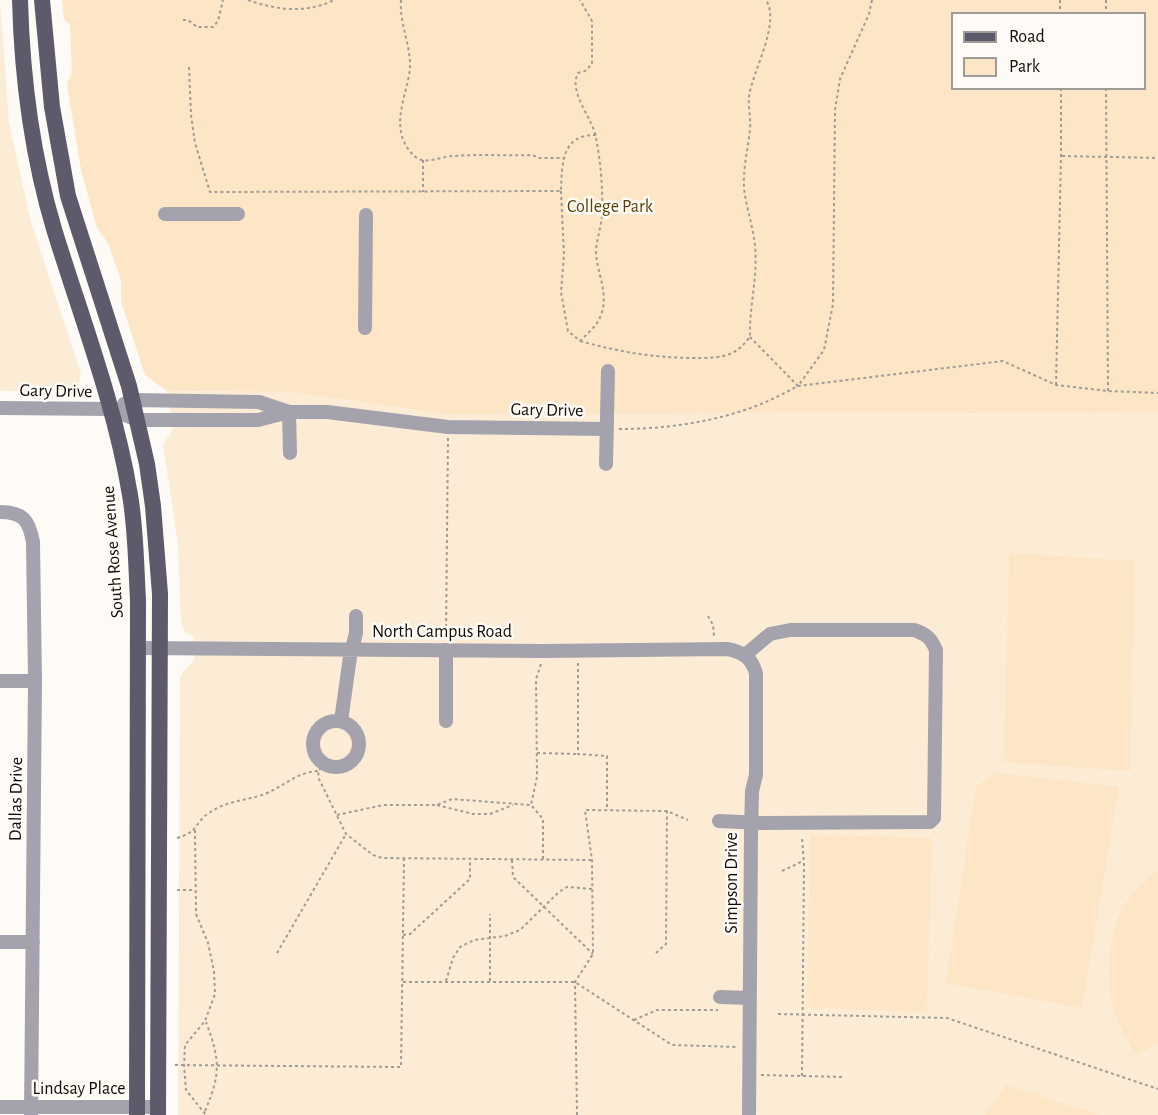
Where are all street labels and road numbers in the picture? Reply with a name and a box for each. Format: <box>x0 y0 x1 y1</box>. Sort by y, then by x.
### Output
street label: Gary Drive <box>19 380 93 402</box>
street label: Gary Drive <box>510 399 584 421</box>
street label: South Rose Avenue <box>98 485 128 619</box>
street label: North Campus Road <box>372 621 512 643</box>
street label: Dallas Drive <box>4 757 28 841</box>
street label: Simpson Drive <box>721 832 743 934</box>
street label: Lindsay Place <box>32 1078 126 1100</box>

